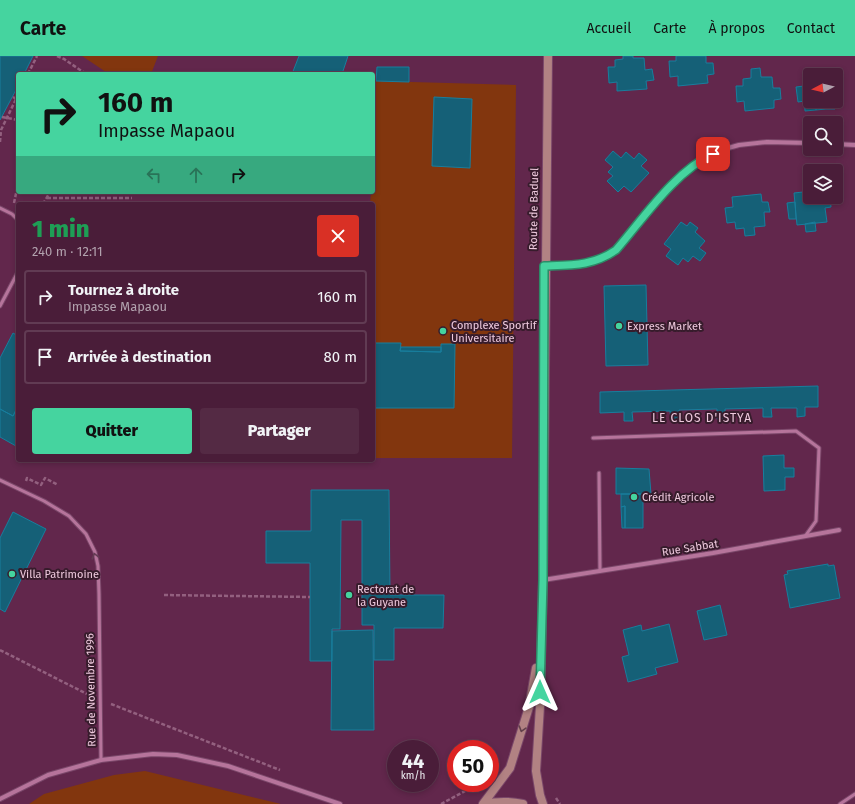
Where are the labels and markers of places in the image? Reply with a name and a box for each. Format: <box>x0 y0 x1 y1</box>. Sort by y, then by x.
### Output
pin <box>696 137 730 171</box>
place label: Complexe Sportif Universitaire <box>451 319 538 345</box>
place label: Express Market <box>627 320 702 333</box>
marker: Express Market <box>614 321 624 331</box>
marker: Complexe Sportif Universitaire <box>438 326 448 336</box>
place label: Crédit Agricole <box>642 491 714 504</box>
marker: Crédit Agricole <box>629 492 639 502</box>
place label: Villa Patrimoine <box>20 568 99 581</box>
marker: Villa Patrimoine <box>7 569 17 579</box>
place label: Rectorat de la Guyane <box>357 583 414 609</box>
marker: Rectorat de la Guyane <box>344 590 354 600</box>

